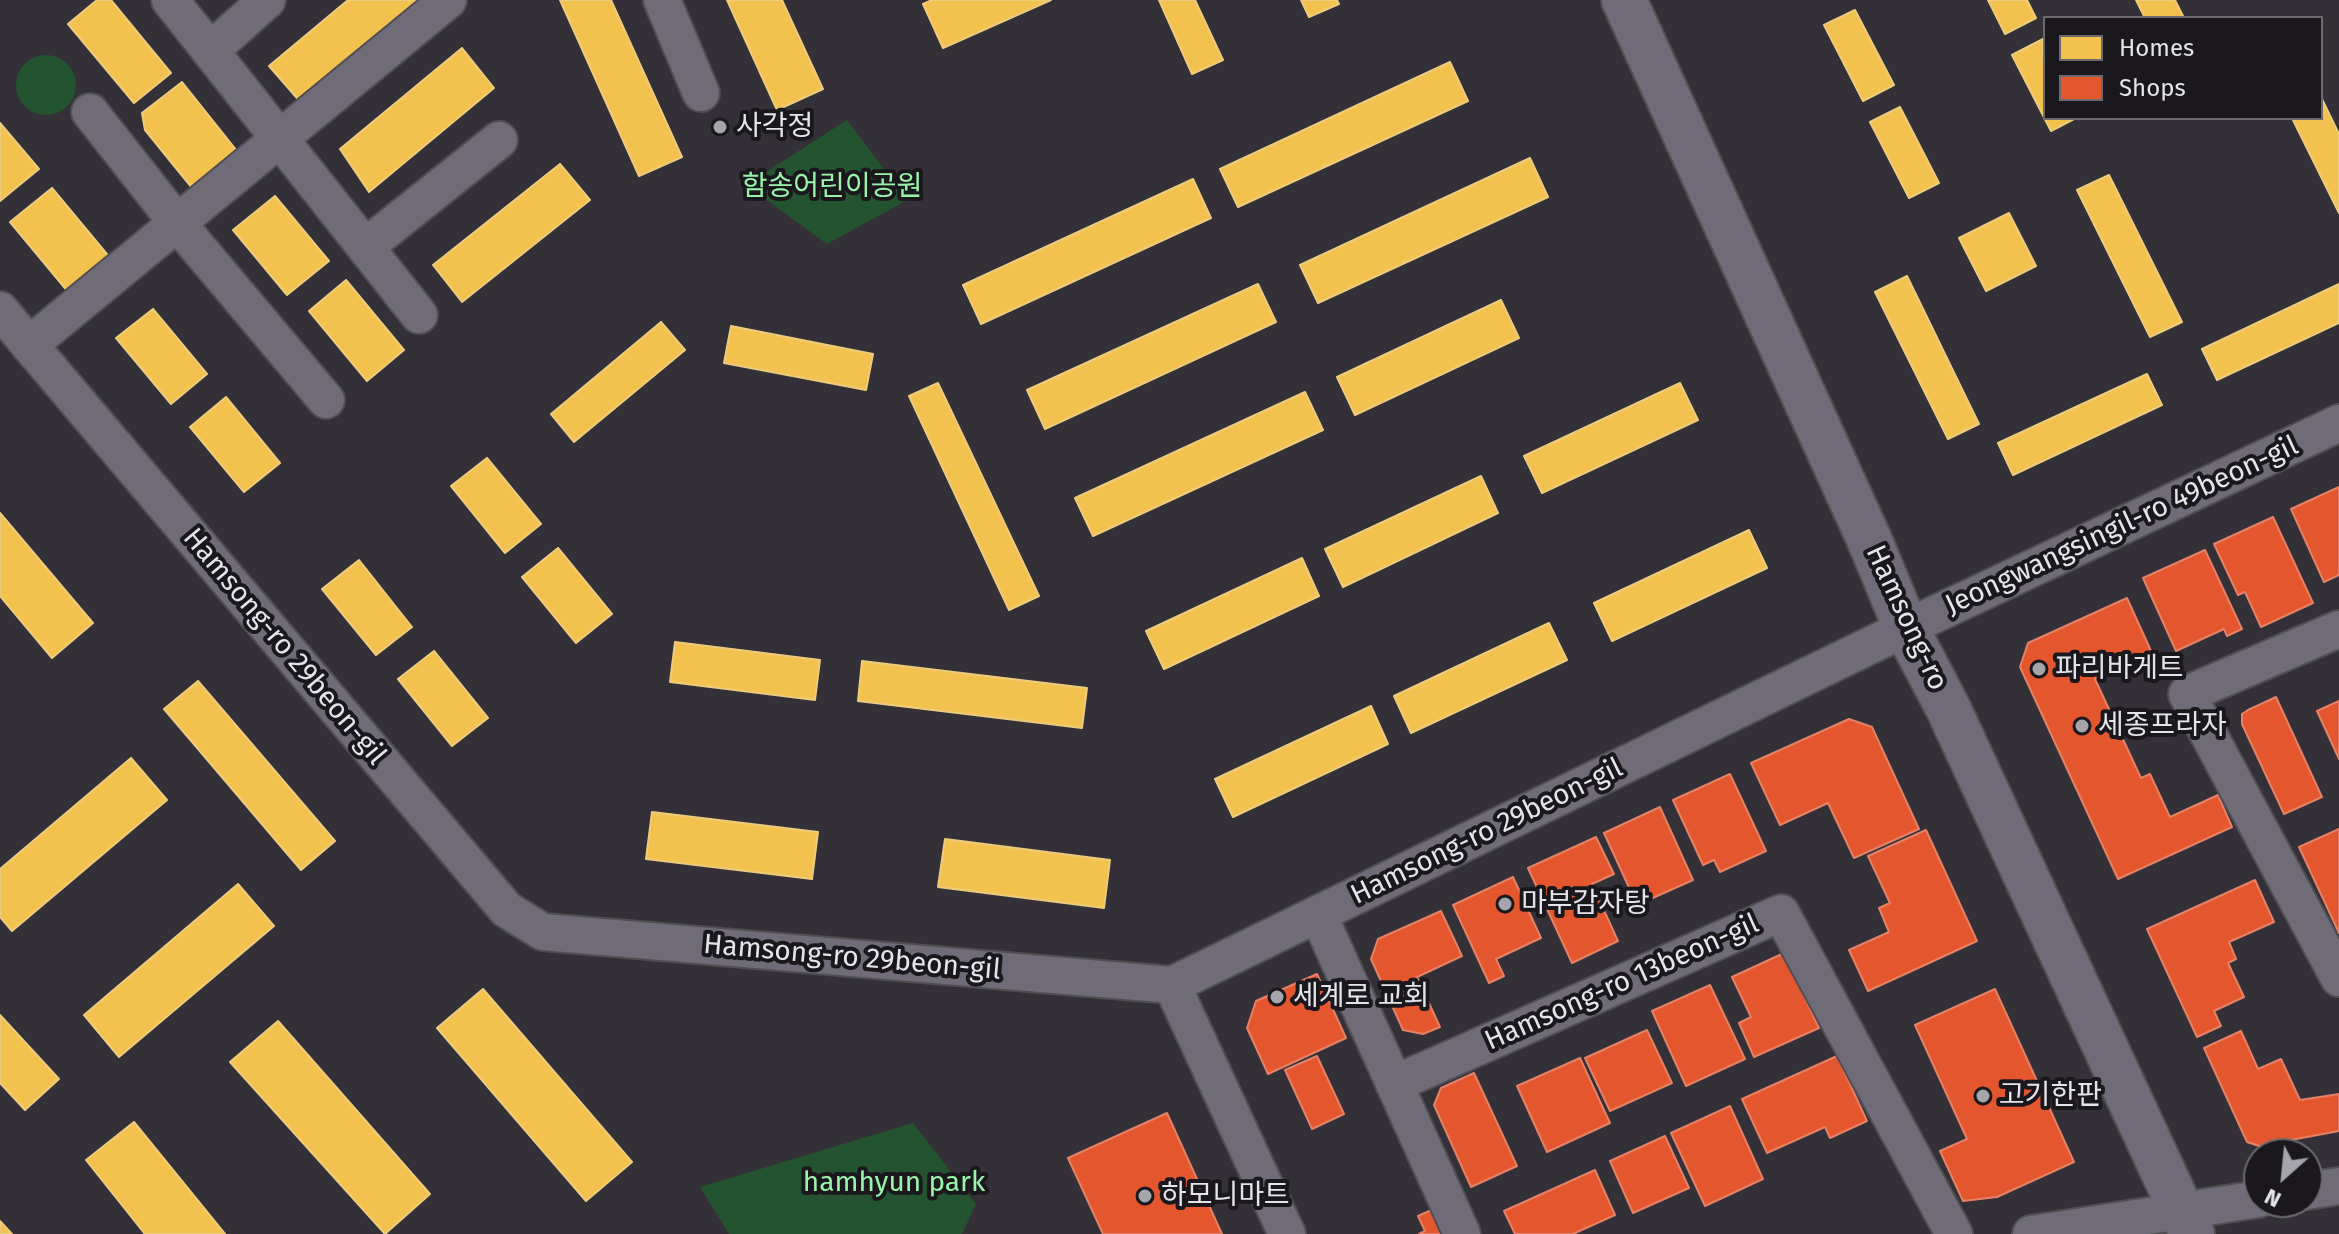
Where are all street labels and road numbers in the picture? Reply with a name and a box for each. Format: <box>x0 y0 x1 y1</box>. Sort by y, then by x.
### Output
street label: Jeongwangsingil-ro 49beon-gil <box>1940 429 2304 623</box>
street label: Hamsong-ro 29beon-gil <box>175 522 393 772</box>
street label: Hamsong-ro <box>1858 540 1954 696</box>
street label: Hamsong-ro 29beon-gil <box>1346 752 1628 912</box>
street label: Hamsong-ro 13beon-gil <box>1480 907 1764 1059</box>
street label: Hamsong-ro 29beon-gil <box>702 928 1002 988</box>

